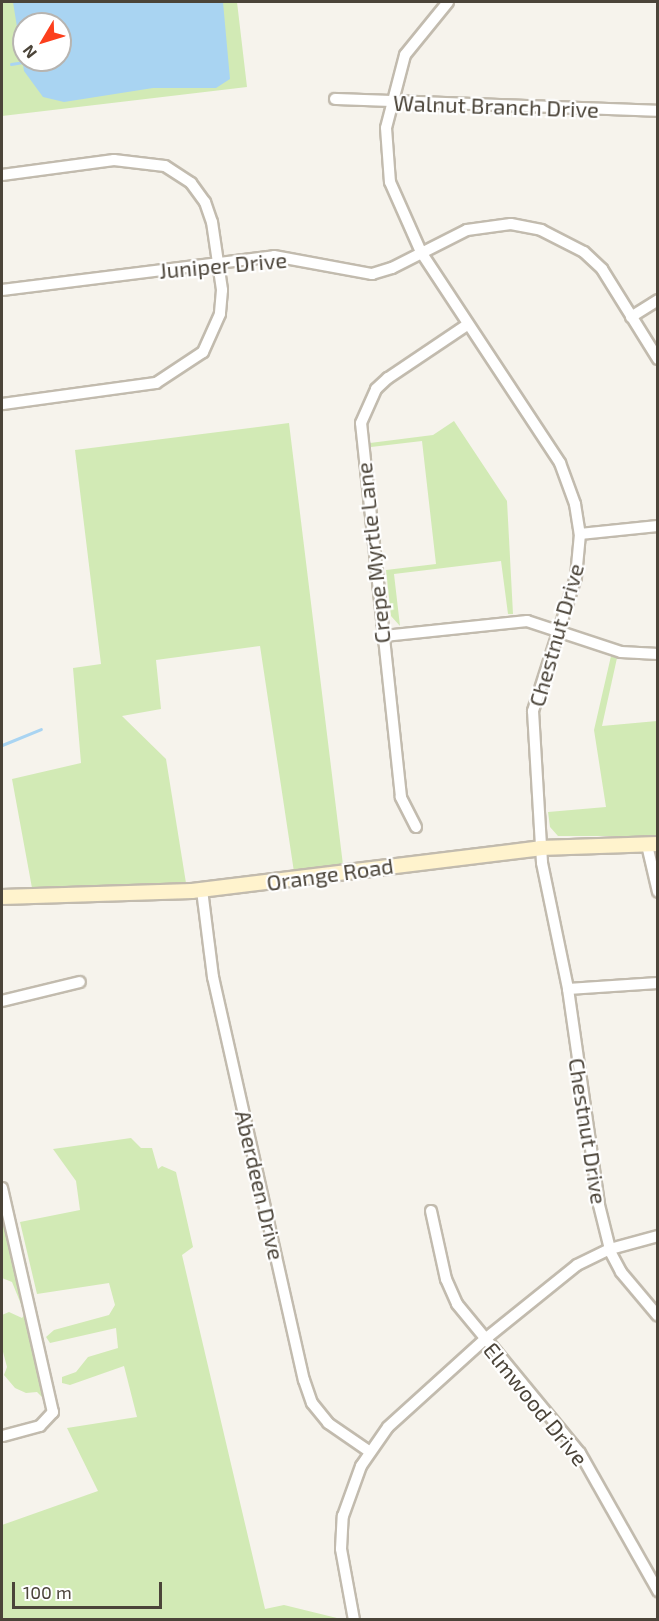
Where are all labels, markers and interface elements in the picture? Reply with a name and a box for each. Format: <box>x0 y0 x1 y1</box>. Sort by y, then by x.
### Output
north arrow <box>12 12 72 72</box>
text: N <box>18 42 40 63</box>
street label: Walnut Branch Drive <box>393 89 599 123</box>
street label: Juniper Drive <box>158 246 288 284</box>
street label: Crepe Myrtle Lane <box>350 461 396 645</box>
street label: Chestnut Drive <box>523 560 589 710</box>
street label: Orange Road <box>265 852 395 896</box>
street label: Chestnut Drive <box>563 1056 613 1206</box>
street label: Aberdeen Drive <box>230 1108 290 1262</box>
street label: Elmwood Drive <box>478 1337 594 1471</box>
scale bar <box>15 1570 165 1608</box>
text: 100 m <box>23 1581 72 1603</box>

